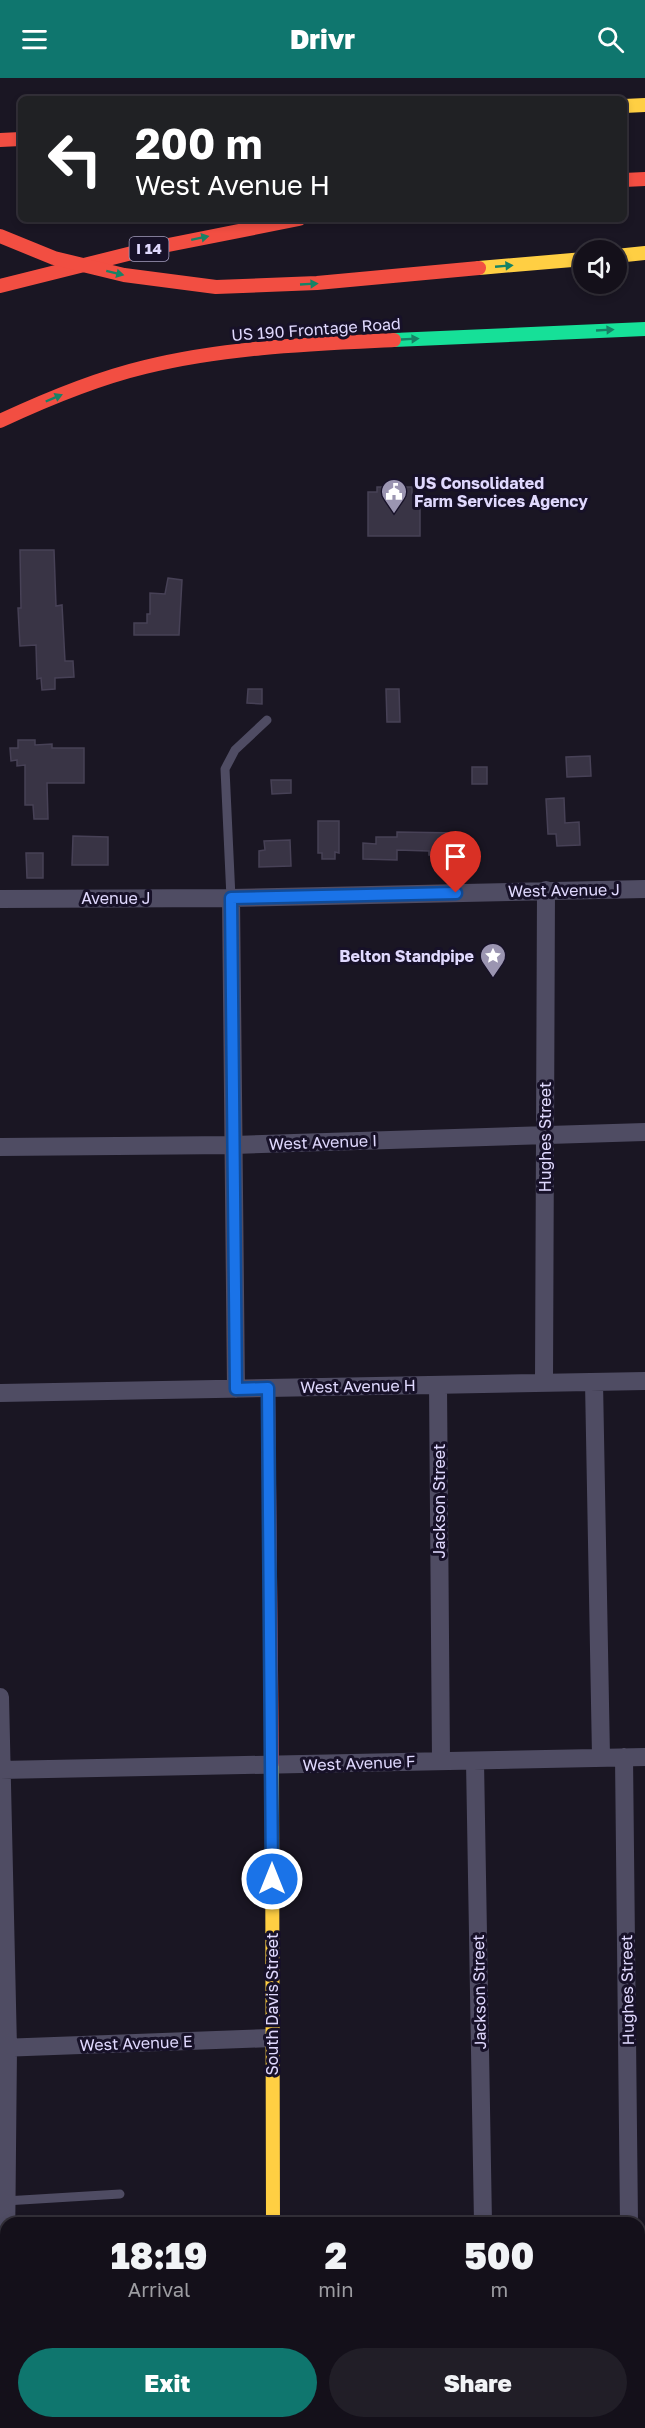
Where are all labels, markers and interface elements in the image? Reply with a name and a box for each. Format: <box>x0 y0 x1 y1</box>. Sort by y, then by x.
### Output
icon: menu <box>18 23 51 56</box>
text: Drivr <box>290 23 355 55</box>
icon: search <box>594 23 627 56</box>
text: 200 m <box>135 118 262 168</box>
icon: left <box>36 120 114 198</box>
text: West Avenue H <box>135 169 330 201</box>
one-way arrow <box>191 232 209 242</box>
road number: I 14 <box>130 237 168 261</box>
map controls <box>573 240 627 294</box>
button: sound <box>573 240 627 294</box>
one-way arrow <box>494 261 513 271</box>
one-way arrow <box>106 268 125 278</box>
one-way arrow <box>300 279 319 288</box>
street label: US 190 Frontage Road <box>231 313 401 345</box>
one-way arrow <box>595 326 614 335</box>
one-way arrow <box>400 335 419 344</box>
one-way arrow <box>45 393 63 403</box>
place label: US Consolidated Farm Services Agency <box>414 473 588 511</box>
public building icon: US Consolidated Farm Services Agency <box>379 477 409 515</box>
pin <box>430 831 481 893</box>
icon: arrive <box>439 840 472 873</box>
street label: West Avenue J <box>508 879 620 901</box>
street label: Avenue J <box>81 888 151 908</box>
place icon: Belton Standpipe <box>478 941 508 979</box>
place label: Belton Standpipe <box>339 946 474 966</box>
street label: Hughes Street <box>535 1082 555 1192</box>
street label: West Avenue I <box>268 1130 378 1154</box>
street label: West Avenue H <box>300 1375 416 1397</box>
street label: Jackson Street <box>429 1444 449 1558</box>
street label: West Avenue F <box>302 1751 416 1775</box>
position arrow <box>240 1847 304 1911</box>
street label: South Davis Street <box>262 1933 282 2075</box>
street label: Jackson Street <box>468 1934 490 2050</box>
street label: Hughes Street <box>616 1935 638 2045</box>
street label: West Avenue E <box>79 2031 193 2055</box>
text: 18:19 <box>111 2234 208 2277</box>
text: 2 <box>325 2234 347 2277</box>
text: 500 <box>464 2234 534 2277</box>
text: Arrival <box>128 2277 190 2301</box>
text: min <box>318 2277 354 2301</box>
text: m <box>490 2277 508 2301</box>
button: Exit <box>18 2348 317 2417</box>
button: Share <box>329 2348 627 2417</box>

